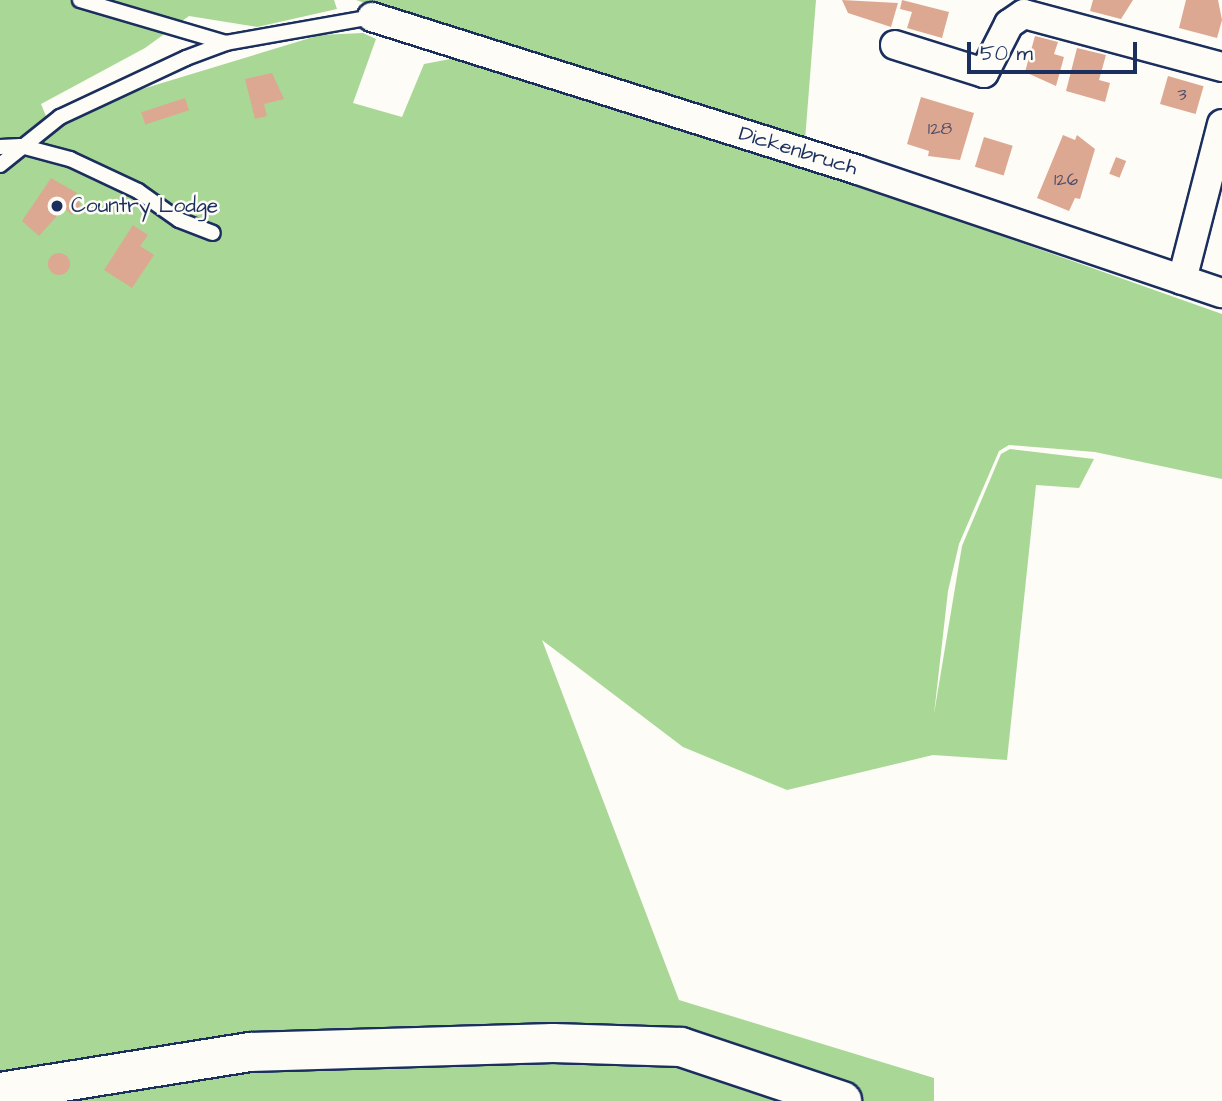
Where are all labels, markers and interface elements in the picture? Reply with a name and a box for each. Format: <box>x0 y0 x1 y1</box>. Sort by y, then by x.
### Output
scale bar <box>970 28 1140 72</box>
text: 50 m <box>980 39 1033 68</box>
house number: 3 <box>1177 84 1187 106</box>
house number: 128 <box>928 118 952 140</box>
street label: Dickenbruch <box>736 121 860 181</box>
house number: 126 <box>1054 169 1078 191</box>
place label: Country Lodge <box>71 193 218 219</box>
marker: Country Lodge <box>49 198 65 214</box>

